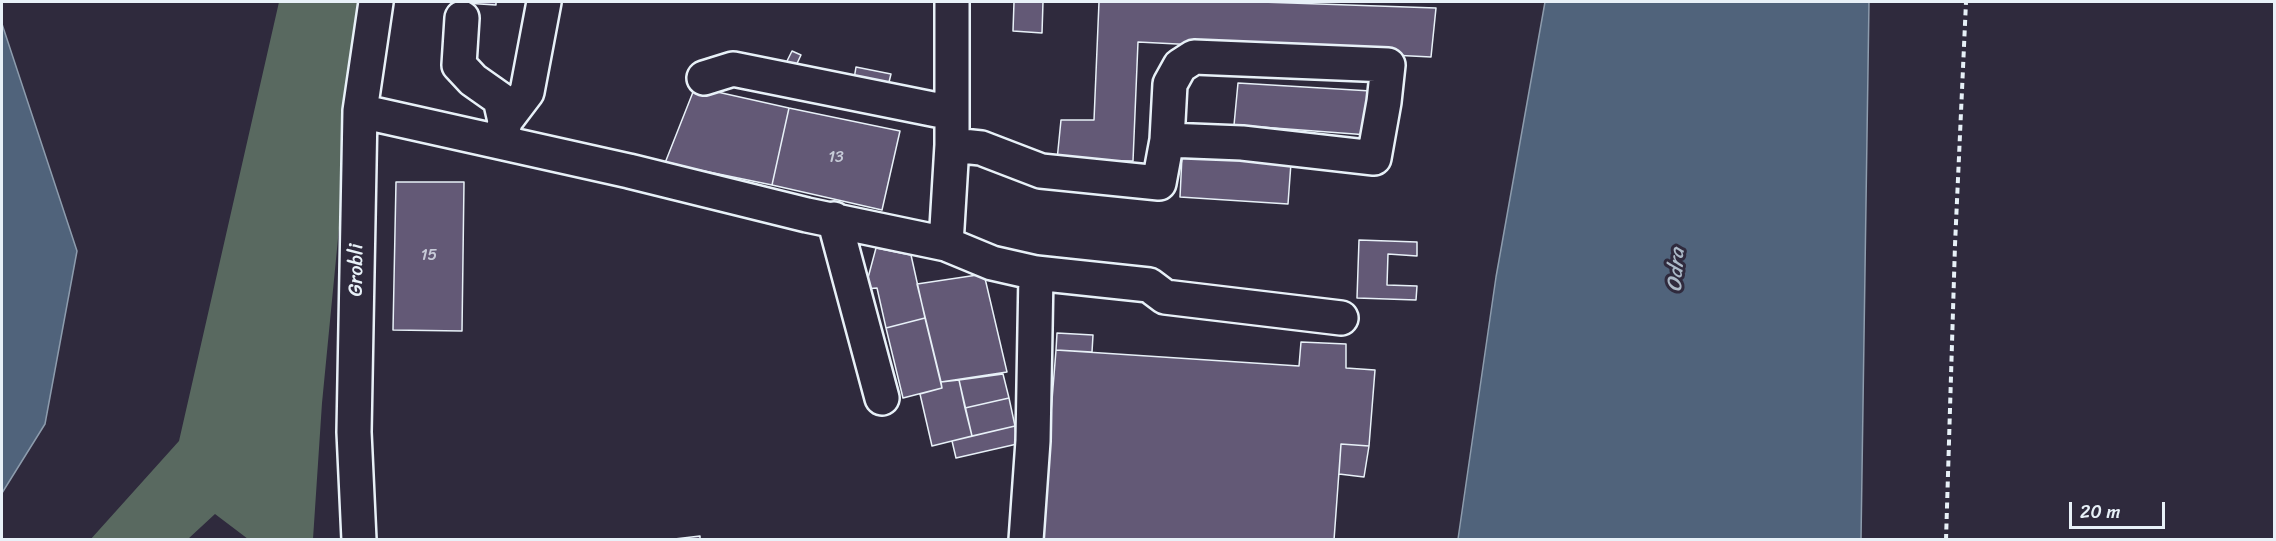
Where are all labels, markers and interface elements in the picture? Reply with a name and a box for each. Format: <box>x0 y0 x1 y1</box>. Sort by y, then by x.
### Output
house number: 13 <box>828 148 844 168</box>
street label: Grobli <box>345 243 369 297</box>
house number: 15 <box>421 246 437 266</box>
water label: Odra <box>1663 247 1691 293</box>
scale bar <box>2072 490 2168 528</box>
text: 20 m <box>2080 496 2120 528</box>

